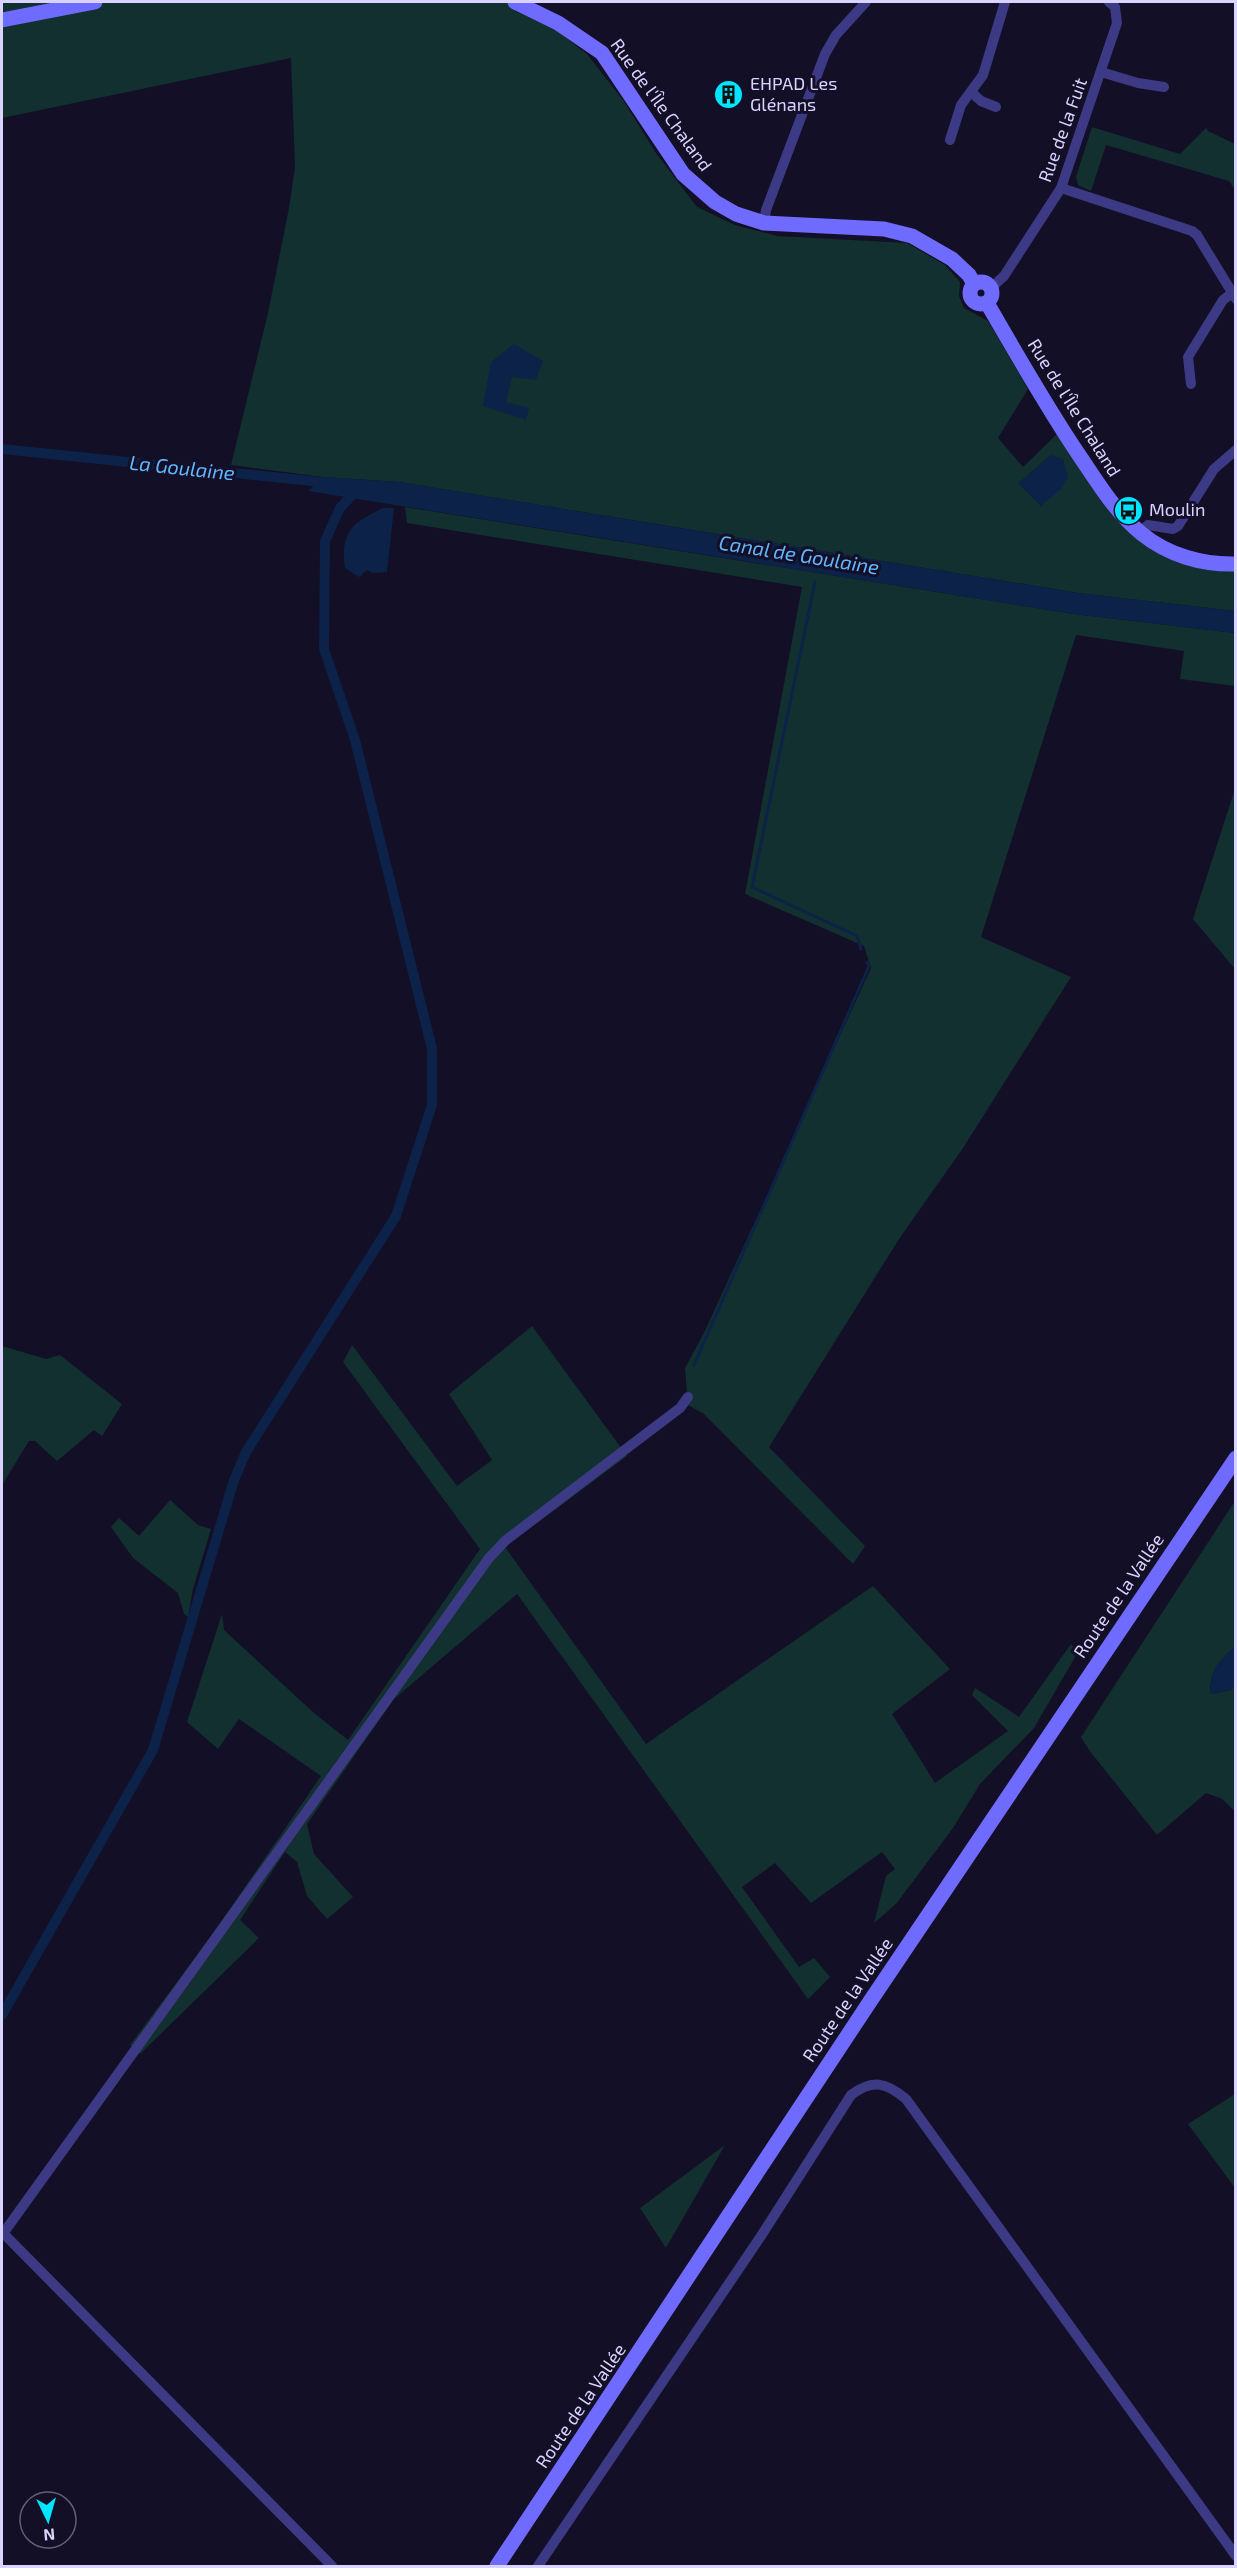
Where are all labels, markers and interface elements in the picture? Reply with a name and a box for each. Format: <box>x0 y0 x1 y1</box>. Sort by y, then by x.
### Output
street label: Rue de l'Île Chaland <box>606 34 717 175</box>
place label: EHPAD Les Glénans <box>750 72 837 115</box>
street label: Rue de la Fuit <box>1033 74 1091 185</box>
building icon: EHPAD Les Glénans <box>713 78 745 110</box>
street label: Rue de l'Île Chaland <box>1024 335 1126 480</box>
water label: La Goulaine <box>128 450 236 484</box>
bus stop icon: Moulin <box>1112 494 1144 526</box>
place label: Moulin <box>1149 498 1206 520</box>
water label: Canal de Goulaine <box>717 530 881 579</box>
street label: Route de la Vallée <box>1068 1529 1168 1662</box>
street label: Route de la Vallée <box>797 1933 897 2066</box>
street label: Route de la Vallée <box>530 2339 630 2472</box>
north arrow <box>18 2490 78 2550</box>
text: N <box>43 2525 56 2545</box>

